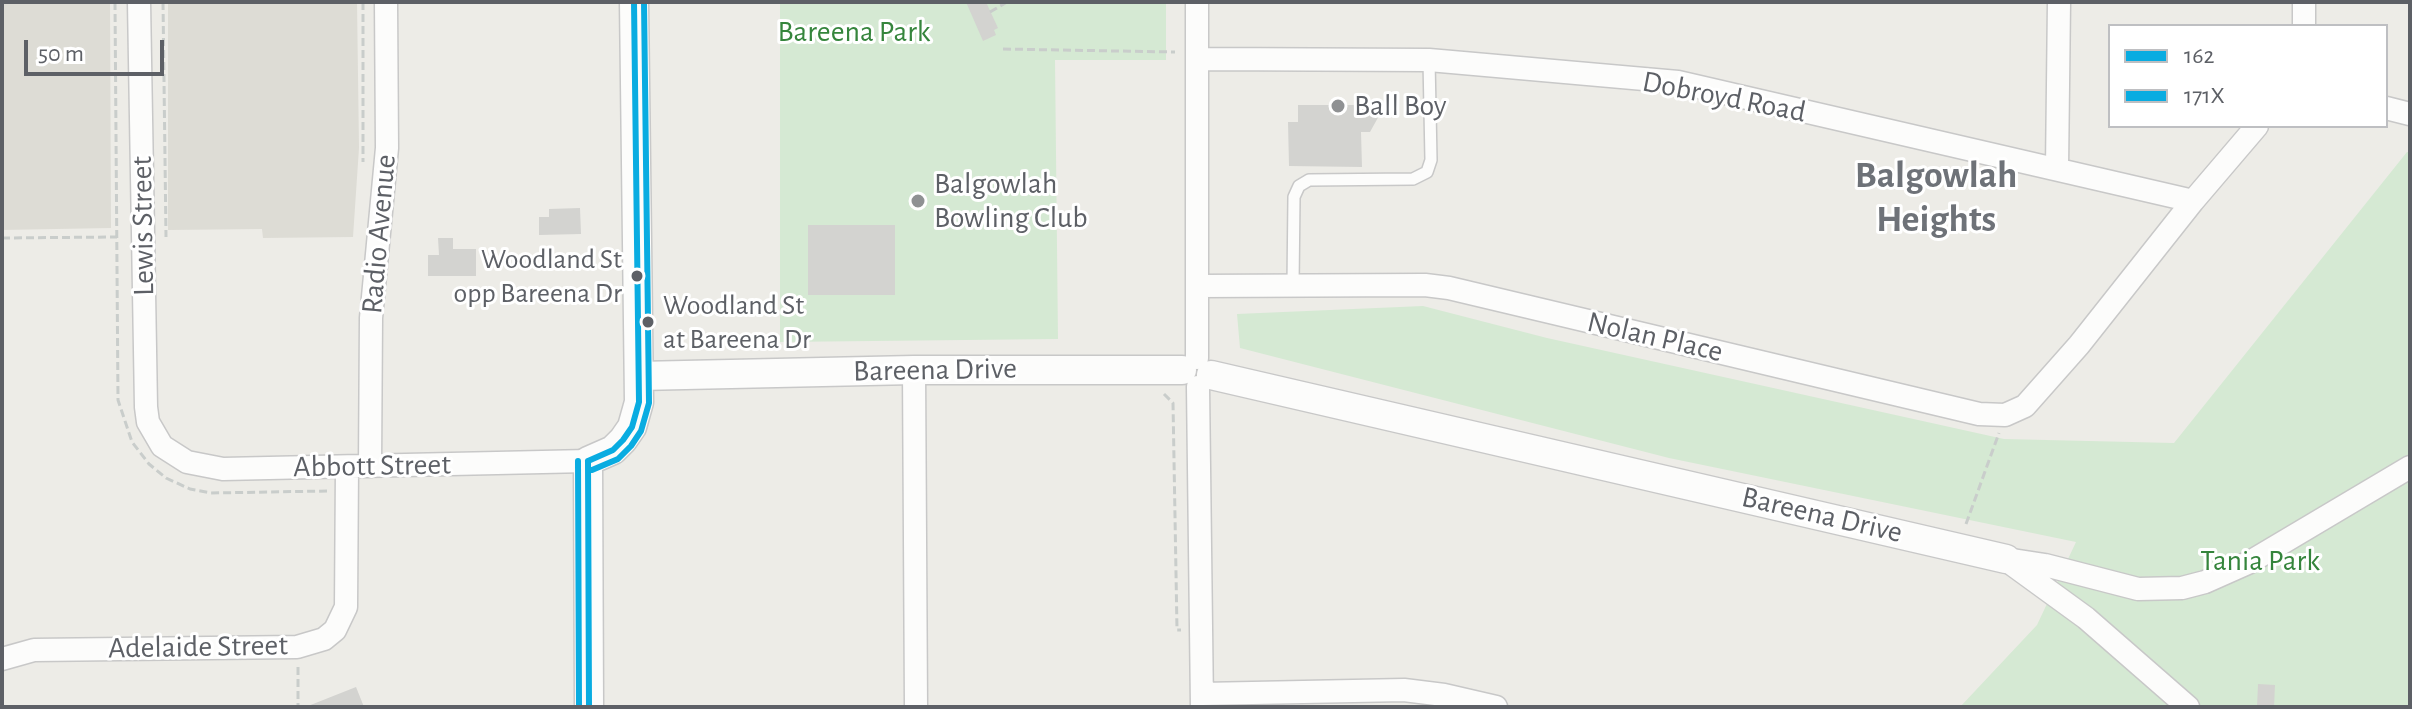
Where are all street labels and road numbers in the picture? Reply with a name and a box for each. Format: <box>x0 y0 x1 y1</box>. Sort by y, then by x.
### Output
street label: Dobroyd Road <box>1639 64 1809 130</box>
street label: Radio Avenue <box>354 153 404 315</box>
street label: Lewis Street <box>124 156 162 296</box>
street label: Nolan Place <box>1584 304 1726 370</box>
street label: Bareena Drive <box>853 351 1017 389</box>
street label: Abbott Street <box>293 447 451 485</box>
street label: Bareena Drive <box>1738 479 1906 551</box>
street label: Adelaide Street <box>108 627 288 667</box>

